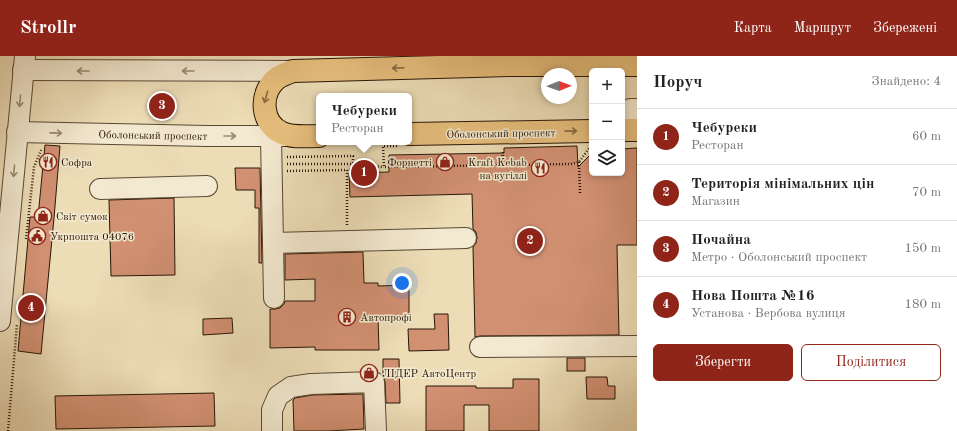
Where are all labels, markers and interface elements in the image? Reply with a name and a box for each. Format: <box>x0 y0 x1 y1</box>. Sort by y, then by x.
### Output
text: Strollr <box>20 19 76 38</box>
text: Карта <box>734 21 772 35</box>
text: Маршрут <box>794 21 851 35</box>
text: Збережені <box>873 21 937 35</box>
one-way arrow <box>392 65 405 72</box>
one-way arrow <box>77 67 90 75</box>
one-way arrow <box>182 67 195 75</box>
north arrow <box>541 68 577 104</box>
map controls <box>589 68 625 176</box>
button: + <box>589 68 625 104</box>
text: Поруч <box>653 74 702 91</box>
text: Знайдено: 4 <box>872 75 941 88</box>
one-way arrow <box>262 90 269 103</box>
pin: 3 <box>149 91 175 121</box>
popup <box>316 93 412 145</box>
one-way arrow <box>17 94 24 107</box>
text: Чебуреки <box>331 104 397 119</box>
button: − <box>589 104 625 140</box>
text: Чебуреки <box>691 121 757 136</box>
text: Ресторан <box>331 122 384 135</box>
one-way arrow <box>564 127 577 135</box>
street label: Оболонський проспект <box>446 128 556 141</box>
one-way arrow <box>49 129 62 137</box>
street label: Оболонський проспект <box>98 130 208 143</box>
text: 1 <box>662 130 670 143</box>
text: 60 m <box>912 130 941 143</box>
one-way arrow <box>223 132 236 140</box>
text: Ресторан <box>691 139 744 152</box>
button: layers <box>589 140 625 176</box>
restaurant icon: Софра <box>38 152 58 172</box>
shop icon: Форнетті <box>435 152 455 172</box>
place label: Софра <box>61 158 93 169</box>
pin: 1 <box>351 158 377 188</box>
place label: Форнетті <box>387 158 432 169</box>
place label: Kraft Kebab на вугіллі <box>468 158 527 182</box>
restaurant icon: Kraft Kebab на вугіллі <box>530 158 550 178</box>
one-way arrow <box>10 164 17 177</box>
text: Територія мінімальних цін <box>691 177 874 192</box>
text: 2 <box>662 186 670 199</box>
text: 70 m <box>912 186 941 199</box>
text: Магазин <box>691 195 740 208</box>
shop icon: Світ сумок <box>33 206 53 226</box>
place label: Світ сумок <box>56 212 108 223</box>
public building icon: Укрпошта 04076 <box>27 226 47 246</box>
pin: 2 <box>517 226 543 256</box>
place label: Укрпошта 04076 <box>50 232 134 243</box>
text: Почайна <box>691 233 751 248</box>
text: 3 <box>662 242 670 255</box>
text: 150 m <box>904 242 941 255</box>
text: Метро · Оболонський проспект <box>691 251 867 264</box>
your location <box>392 273 412 293</box>
text: Нова Пошта №16 <box>691 289 814 304</box>
pin: 4 <box>18 293 44 323</box>
text: 4 <box>662 298 670 311</box>
text: 180 m <box>904 298 941 311</box>
building icon: Автопрофі <box>337 307 357 327</box>
text: Установа · Вербова вулиця <box>691 307 845 320</box>
place label: Автопрофі <box>360 313 412 324</box>
button: Зберегти <box>653 344 793 381</box>
button: Поділитися <box>801 344 941 381</box>
shop icon: ЛІДЕР АвтоЦентр <box>359 363 379 383</box>
place label: ЛІДЕР АвтоЦентр <box>382 369 477 380</box>

